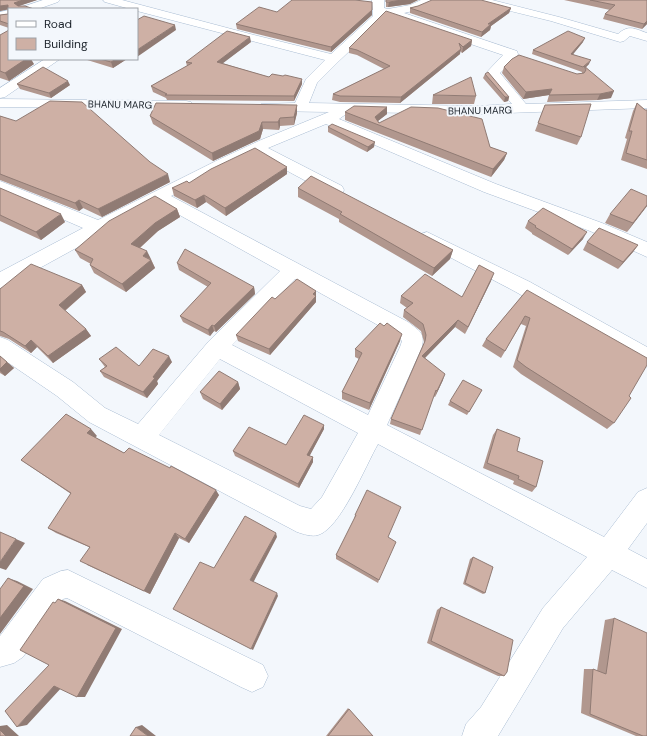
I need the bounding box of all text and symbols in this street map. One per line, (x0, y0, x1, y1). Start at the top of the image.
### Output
legend (8, 8, 138, 60)
text: Road (44, 16, 72, 32)
text: Building (44, 36, 88, 52)
street label: BHANU MARG (88, 97, 152, 112)
street label: BHANU MARG (448, 103, 512, 118)

